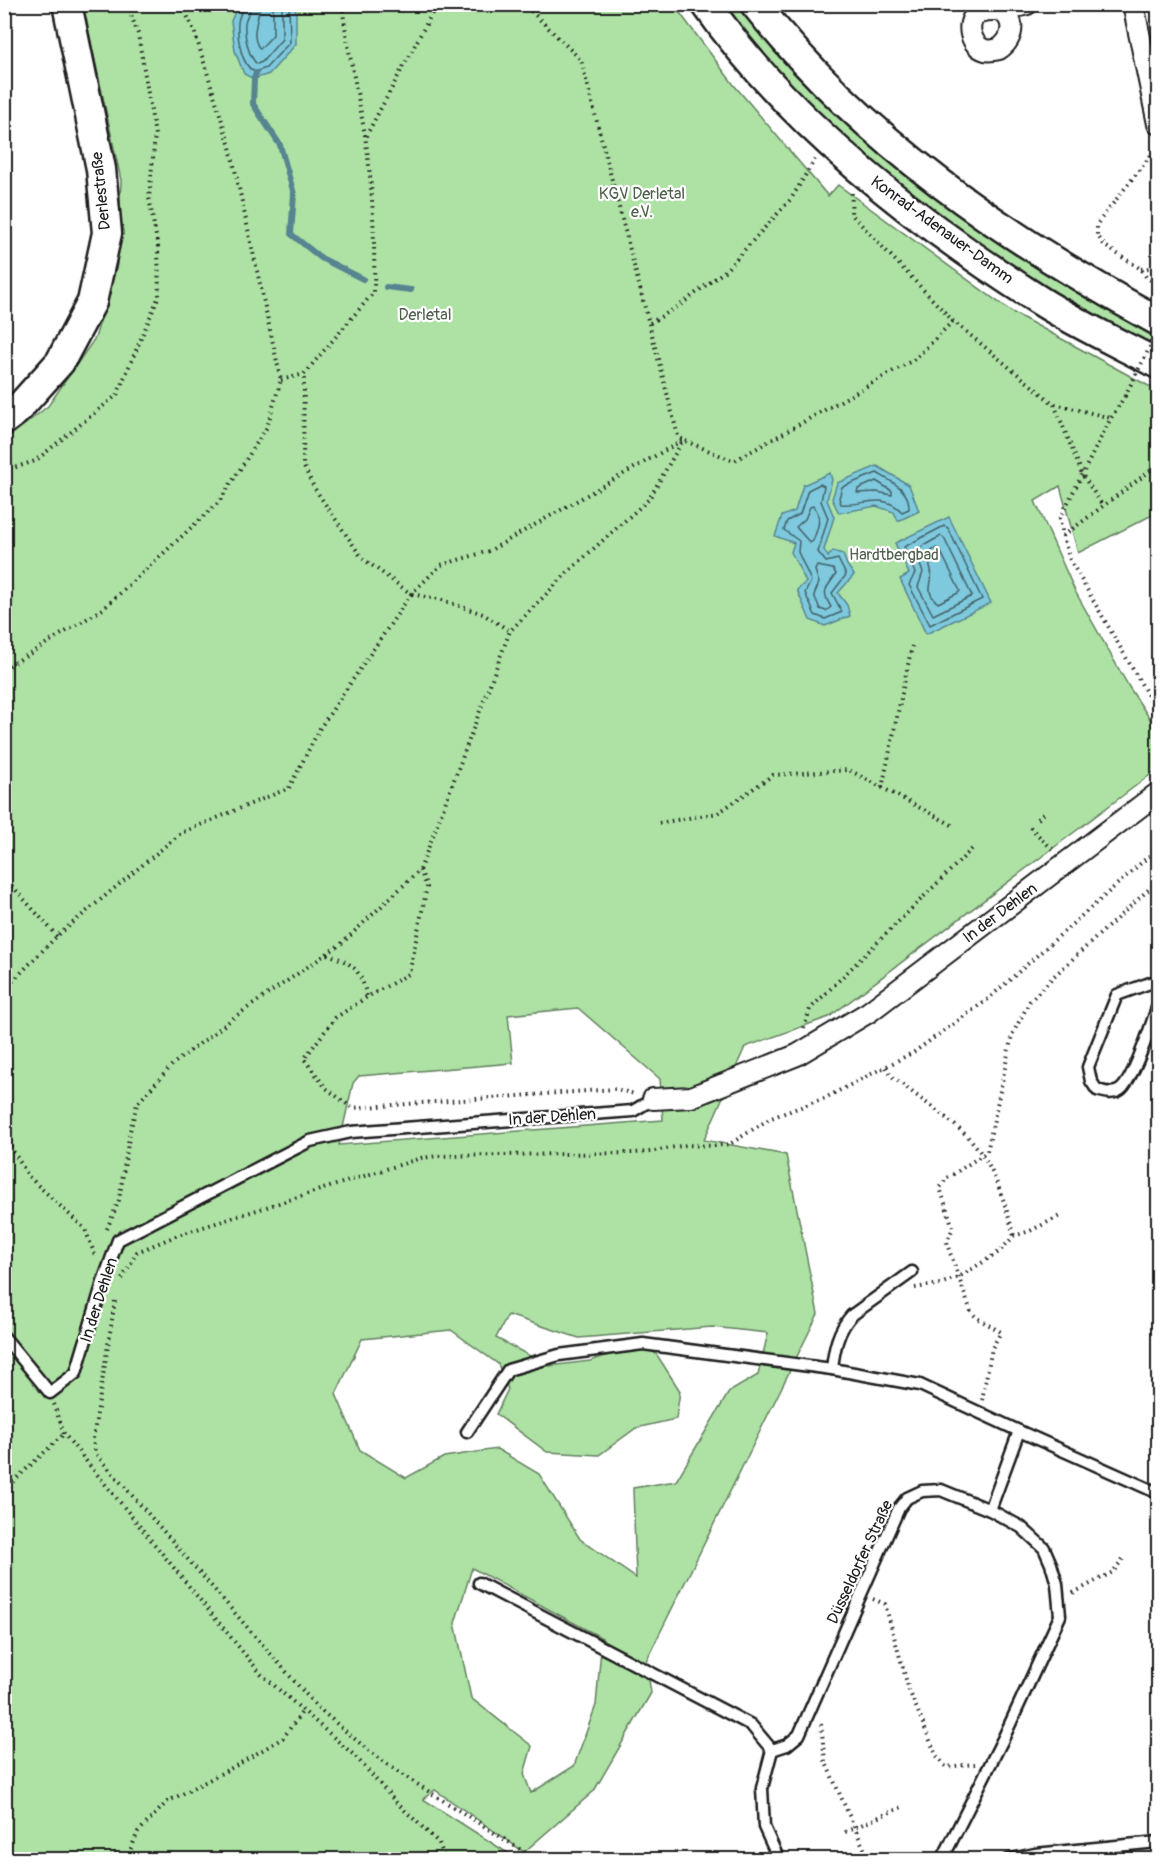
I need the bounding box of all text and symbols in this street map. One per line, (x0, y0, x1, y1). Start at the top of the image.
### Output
street label: Derlestraße (87, 151, 115, 231)
street label: Konrad-Adenauer-Damm (867, 172, 1017, 288)
park label: KGV Derletal e.V. (599, 184, 685, 222)
park label: Derletal (398, 305, 452, 325)
park label: Hardtbergbad (849, 545, 939, 565)
street label: In der Dehlen (959, 879, 1041, 947)
street label: In der Dehlen (507, 1104, 597, 1130)
street label: In der Dehlen (76, 1255, 122, 1345)
street label: Düsseldorfer Straße (823, 1497, 897, 1627)

